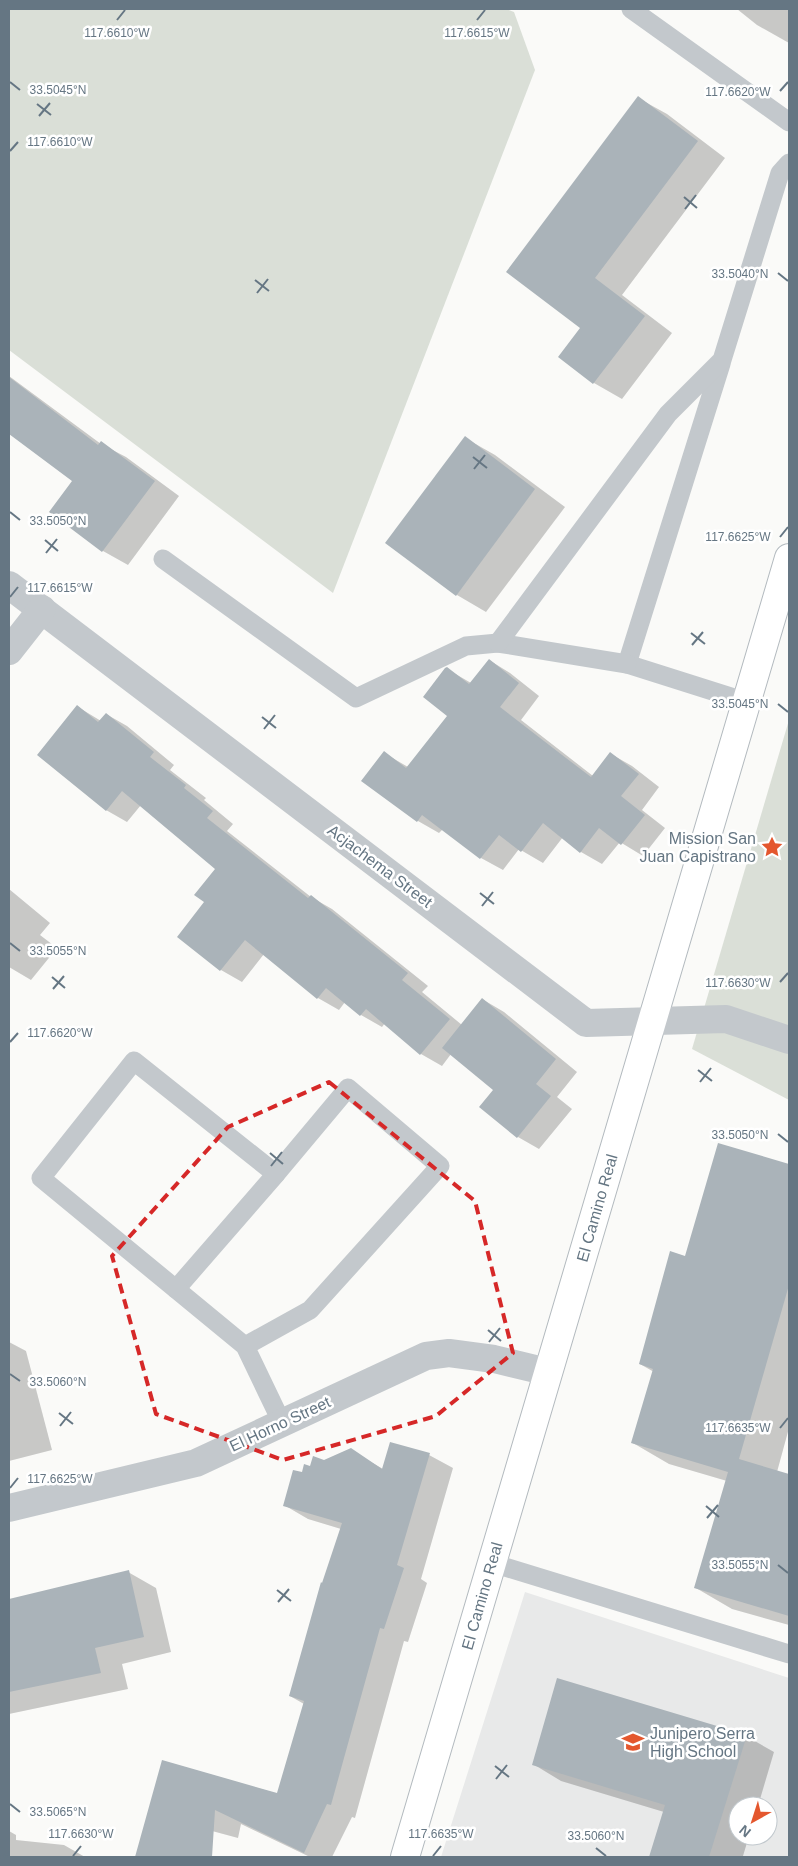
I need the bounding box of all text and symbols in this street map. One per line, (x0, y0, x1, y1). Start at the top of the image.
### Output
text: 117.6610°W (84, 26, 150, 40)
text: 117.6615°W (444, 26, 510, 40)
text: 33.5045°N (30, 83, 86, 97)
text: 117.6620°W (705, 85, 771, 99)
text: 117.6610°W (27, 135, 93, 149)
text: 33.5040°N (712, 267, 768, 281)
text: 33.5050°N (30, 514, 86, 528)
text: 117.6625°W (705, 530, 771, 544)
text: 117.6615°W (27, 581, 93, 595)
text: 33.5045°N (712, 697, 768, 711)
street label: Acjachema Street (324, 821, 436, 911)
place label: Mission San Juan Capistrano (639, 830, 756, 865)
place icon: Mission San Juan Capistrano (759, 834, 785, 860)
text: 33.5055°N (30, 944, 86, 958)
text: 117.6630°W (705, 976, 771, 990)
text: 117.6620°W (27, 1026, 93, 1040)
text: 33.5050°N (712, 1128, 768, 1142)
street label: El Camino Real (574, 1152, 620, 1264)
text: 33.5060°N (30, 1375, 86, 1389)
street label: El Horno Street (227, 1393, 334, 1455)
text: 117.6635°W (705, 1421, 771, 1435)
text: 117.6625°W (27, 1472, 93, 1486)
street label: El Camino Real (459, 1540, 505, 1652)
text: 33.5055°N (712, 1558, 768, 1572)
place label: Junipero Serra High School (650, 1725, 755, 1760)
school or university icon: Junipero Serra High School (620, 1729, 646, 1755)
north arrow (728, 1796, 778, 1846)
text: 33.5065°N (30, 1805, 86, 1819)
text: N (736, 1822, 754, 1841)
text: 117.6630°W (48, 1827, 114, 1841)
text: 117.6635°W (408, 1827, 474, 1841)
text: 33.5060°N (568, 1829, 624, 1843)

